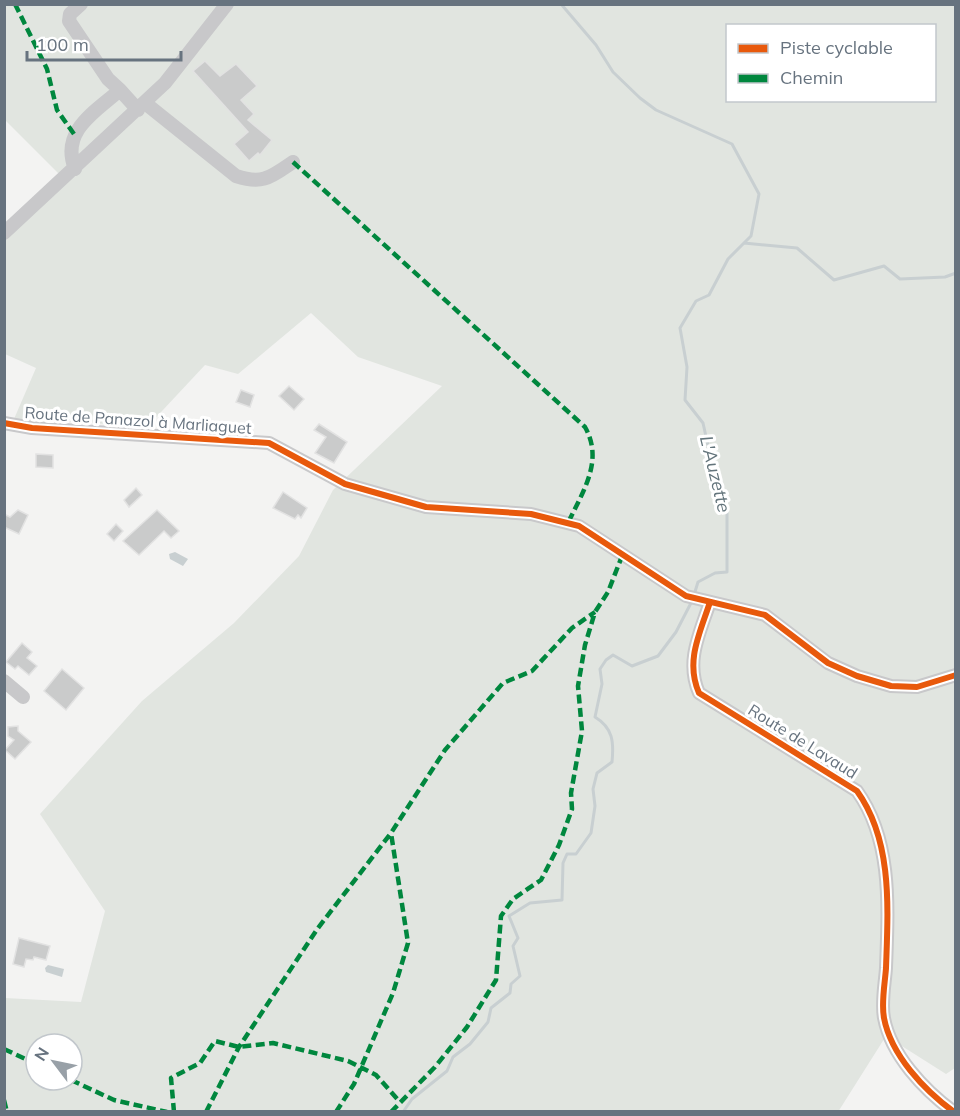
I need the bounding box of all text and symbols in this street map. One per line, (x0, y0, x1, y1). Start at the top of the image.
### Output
scale bar (27, 24, 182, 62)
legend (726, 24, 936, 102)
text: 100 m (36, 33, 89, 56)
text: Piste cyclable (780, 36, 893, 59)
text: Chemin (780, 66, 843, 89)
street label: Route de Panazol à Marliaguet (24, 402, 252, 438)
water label: L'Auzette (695, 433, 736, 515)
street label: Route de Lavaud (745, 699, 861, 783)
north arrow (24, 1032, 84, 1092)
text: N (30, 1044, 53, 1064)

